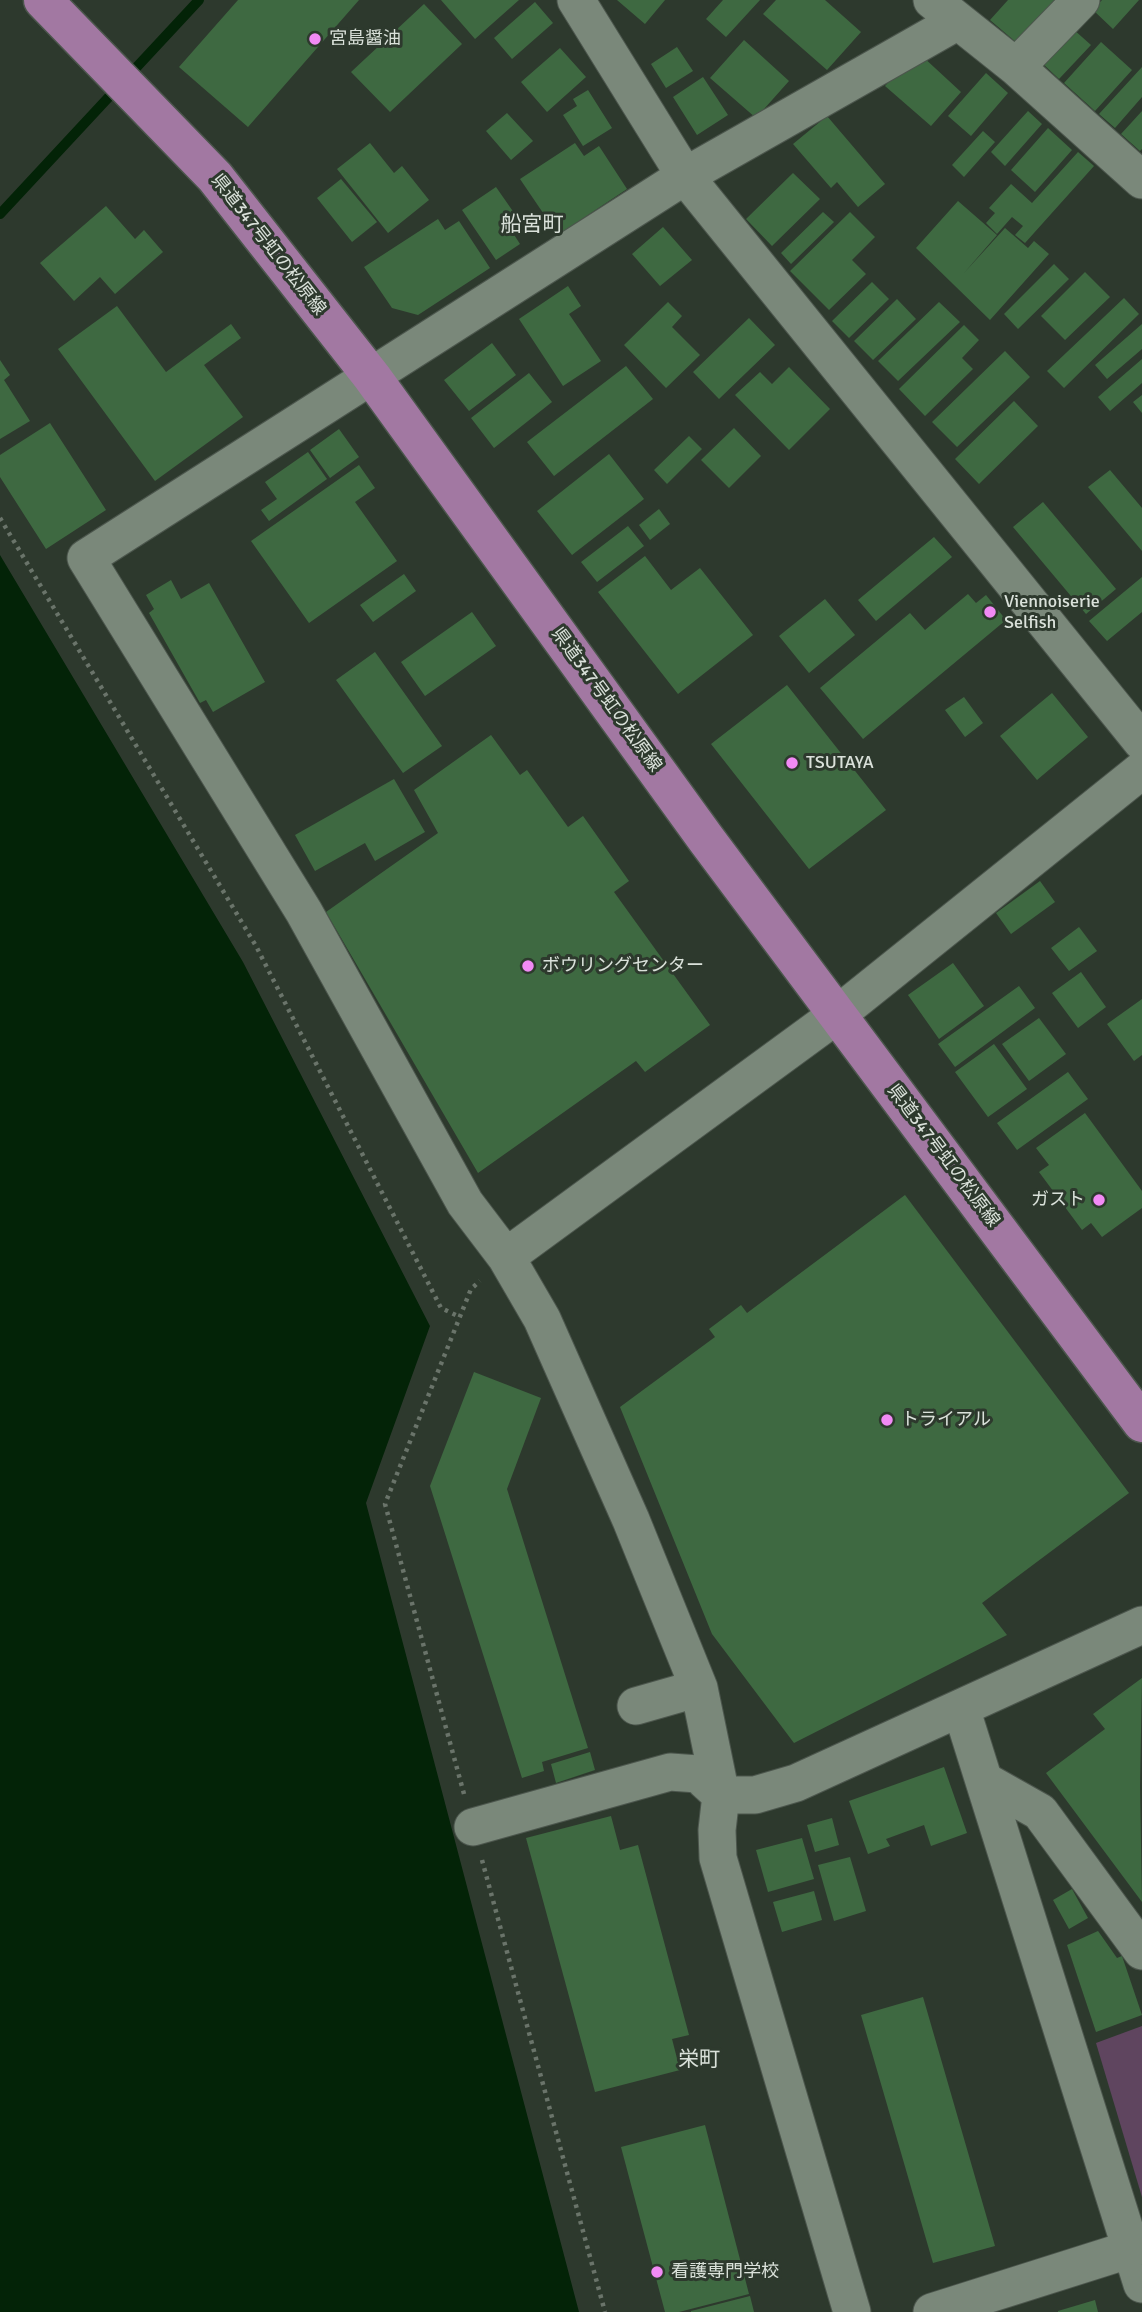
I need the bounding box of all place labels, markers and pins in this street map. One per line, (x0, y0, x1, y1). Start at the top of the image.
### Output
place label: 宮島醤油 (329, 28, 401, 50)
marker: 宮島醤油 (307, 31, 323, 47)
place label: Viennoiserie Selfish (1004, 591, 1100, 634)
marker: Viennoiserie Selfish (982, 604, 998, 620)
place label: TSUTAYA (806, 752, 874, 774)
marker: TSUTAYA (784, 755, 800, 771)
place label: ボウリングセンター (542, 955, 704, 977)
marker: ボウリングセンター (520, 958, 536, 974)
place label: ガスト (1031, 1189, 1085, 1211)
marker: ガスト (1091, 1192, 1107, 1208)
place label: トライアル (901, 1409, 991, 1431)
marker: トライアル (879, 1412, 895, 1428)
place label: 看護専門学校 (671, 2261, 779, 2283)
marker: 看護専門学校 (649, 2264, 665, 2280)

